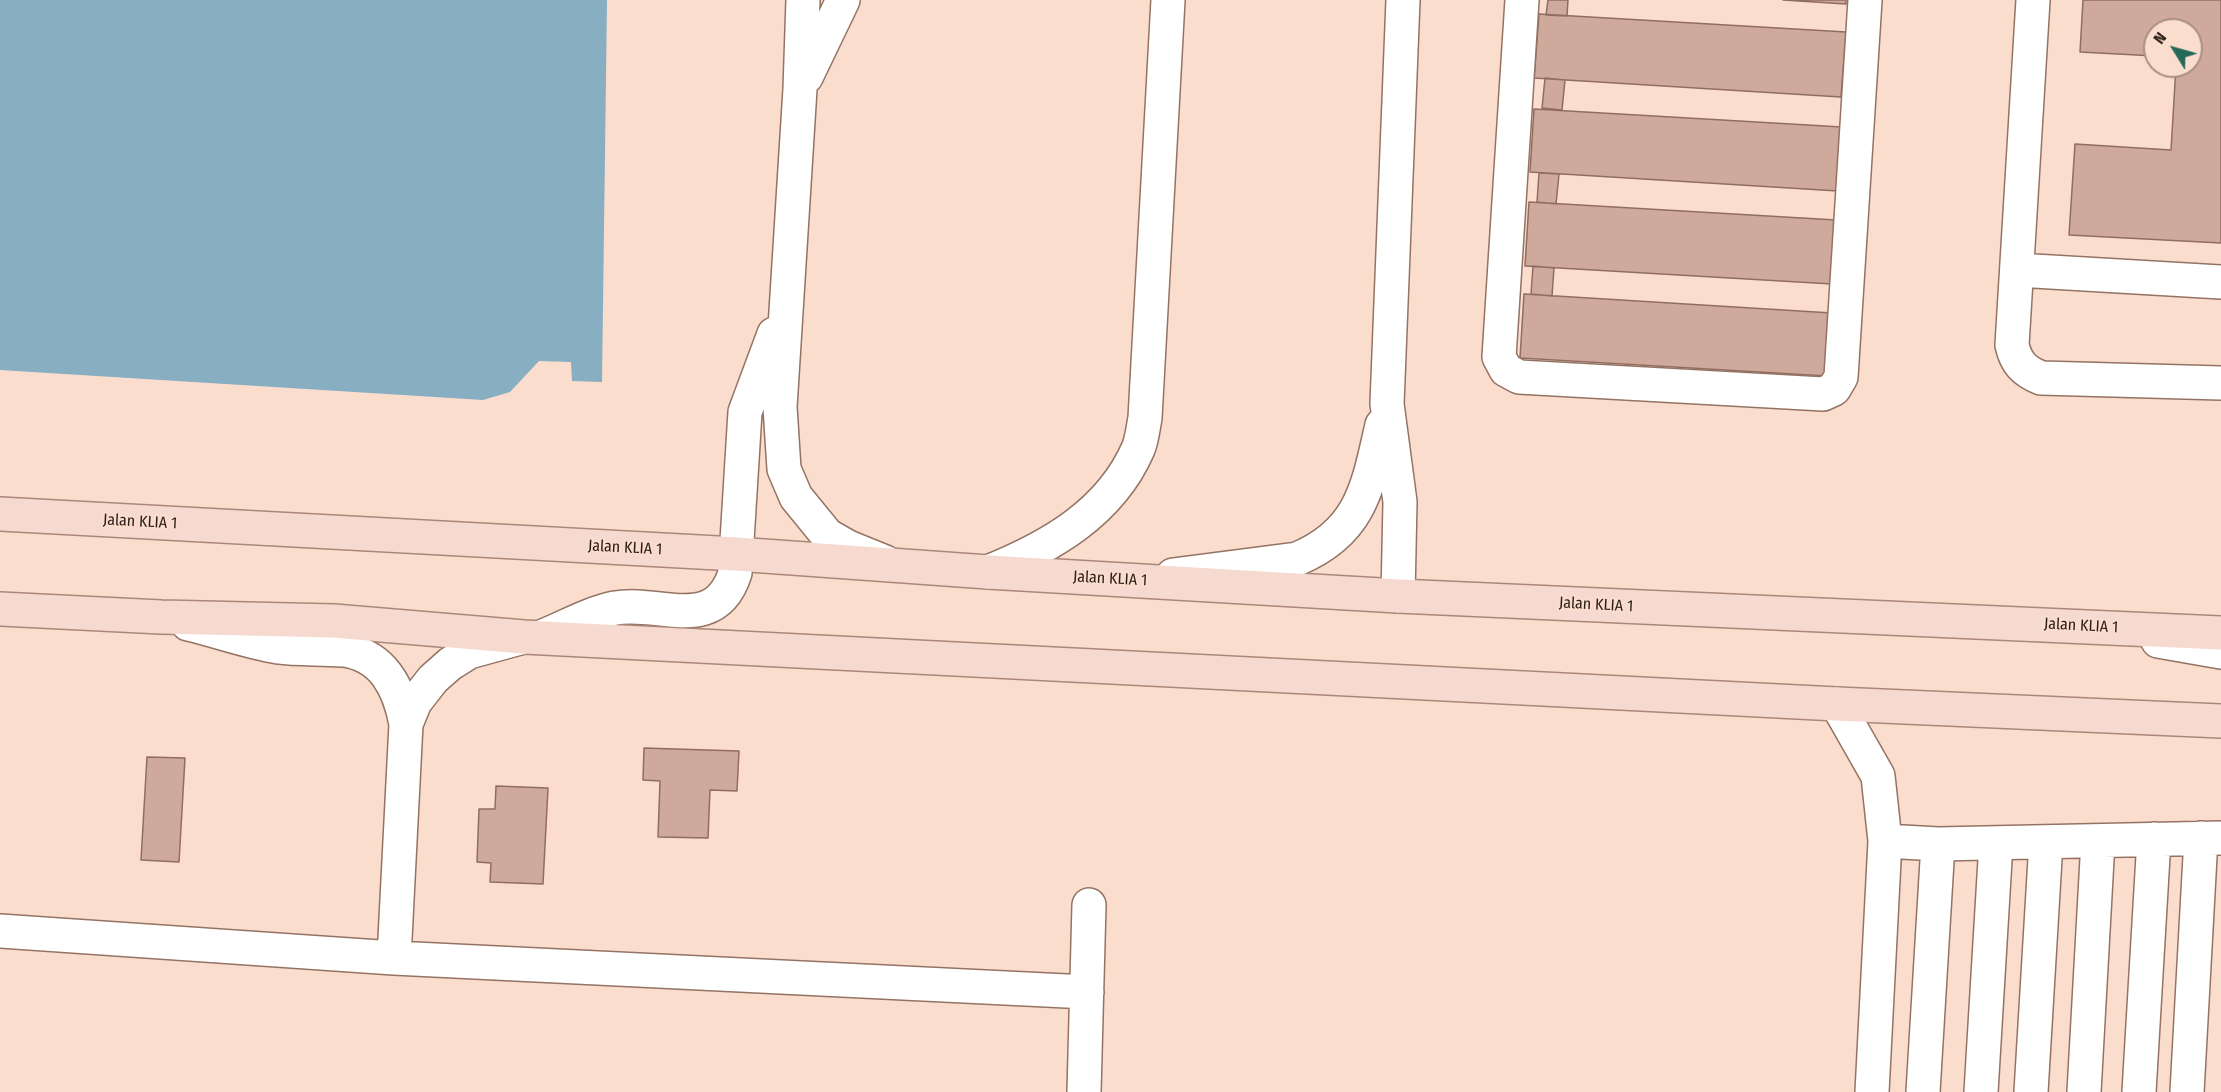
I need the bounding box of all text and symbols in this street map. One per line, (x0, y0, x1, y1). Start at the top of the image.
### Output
north arrow (2143, 18, 2203, 78)
text: N (2149, 29, 2170, 48)
street label: Jalan KLIA 1 (102, 510, 178, 534)
street label: Jalan KLIA 1 (587, 536, 663, 560)
street label: Jalan KLIA 1 (1072, 567, 1148, 591)
street label: Jalan KLIA 1 (1558, 593, 1634, 617)
street label: Jalan KLIA 1 (2043, 614, 2119, 638)

